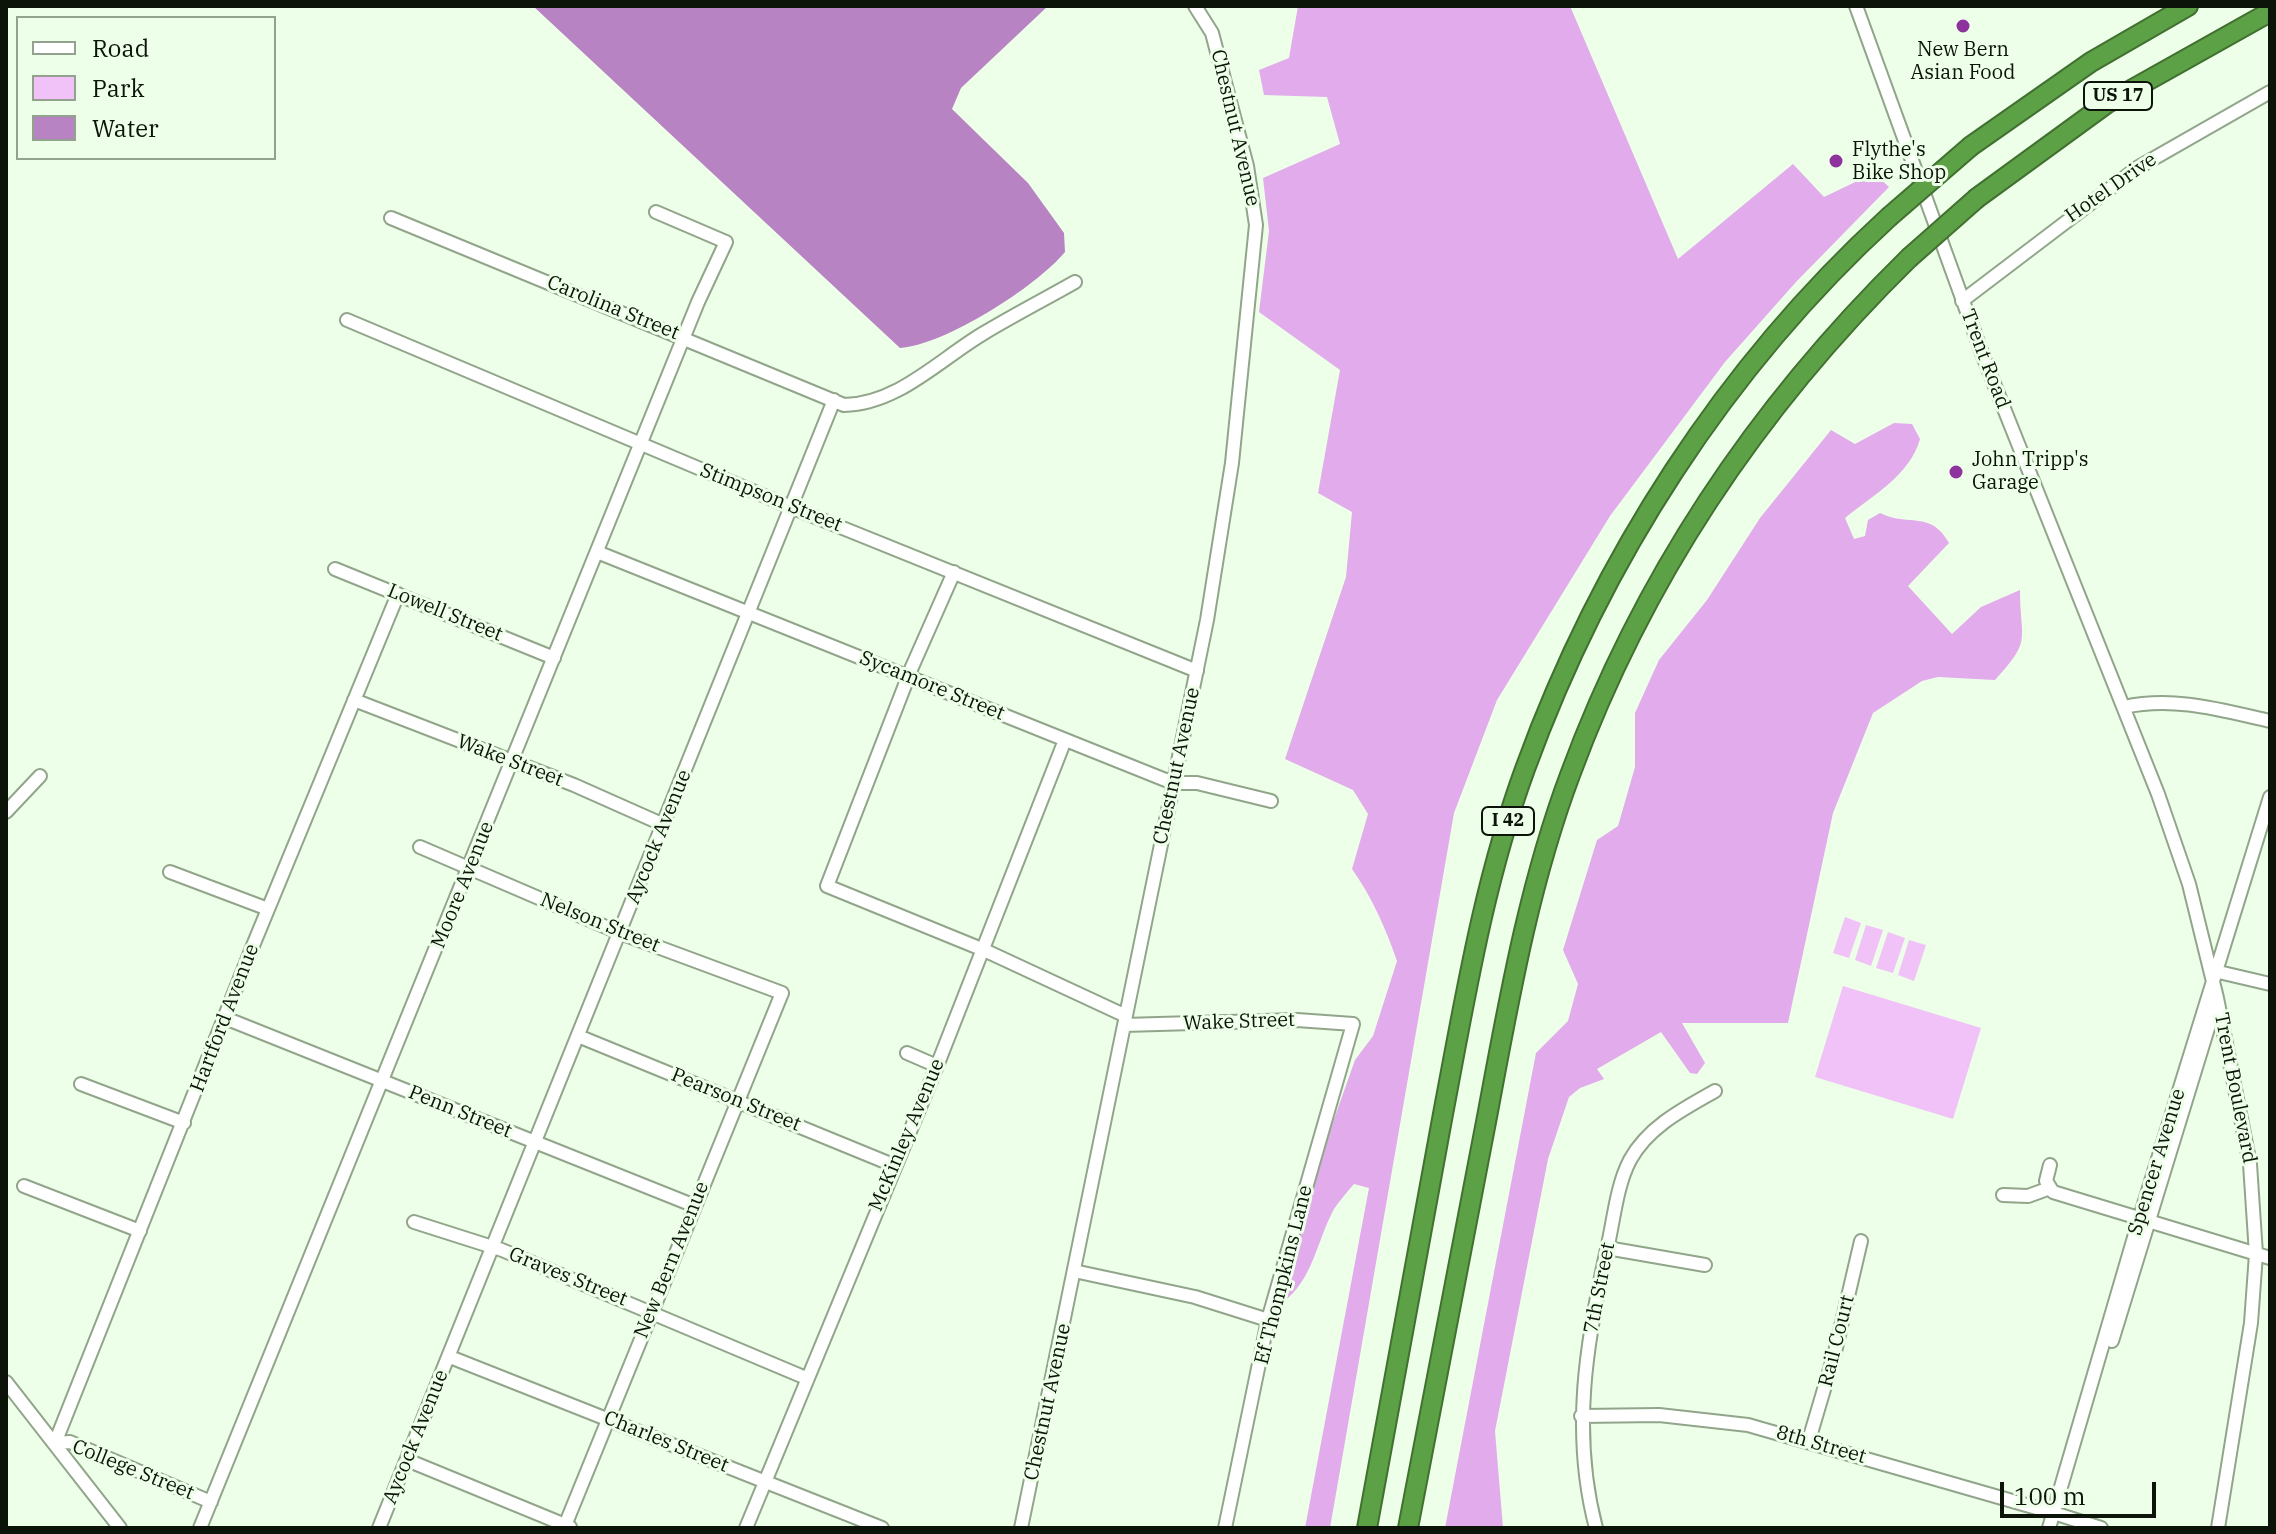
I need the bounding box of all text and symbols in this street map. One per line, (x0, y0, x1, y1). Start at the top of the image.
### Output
legend (16, 16, 276, 160)
marker: New Bern Asian Food (1954, 17, 1972, 35)
text: Road (92, 32, 149, 64)
place label: New Bern Asian Food (1911, 38, 2015, 85)
street label: Chestnut Avenue (1205, 47, 1265, 209)
text: Park (92, 72, 144, 104)
road number: US 17 (2084, 82, 2152, 110)
text: Water (92, 112, 159, 144)
place label: Flythe's Bike Shop (1852, 138, 1946, 185)
street label: Hotel Drive (2061, 148, 2161, 228)
marker: Flythe's Bike Shop (1827, 152, 1845, 170)
street label: Carolina Street (543, 271, 683, 345)
street label: Trent Road (1955, 306, 2015, 412)
place label: John Tripp's Garage (1972, 448, 2089, 495)
street label: Stimpson Street (696, 459, 846, 537)
marker: John Tripp's Garage (1947, 463, 1965, 481)
street label: Lowell Street (384, 579, 506, 647)
street label: Sycamore Street (856, 646, 1008, 726)
street label: Chestnut Avenue (1149, 685, 1205, 847)
street label: Wake Street (453, 730, 567, 792)
street label: Aycock Avenue (621, 766, 697, 908)
road number: I 42 (1482, 807, 1534, 835)
street label: Moore Avenue (427, 818, 499, 952)
street label: Nelson Street (537, 888, 663, 958)
street label: Hartford Avenue (186, 941, 264, 1095)
street label: Wake Street (1183, 1008, 1295, 1036)
street label: Trent Boulevard (2209, 1011, 2261, 1165)
street label: McKinley Avenue (864, 1055, 950, 1215)
street label: Pearson Street (668, 1063, 804, 1137)
street label: Penn Street (405, 1080, 515, 1144)
street label: Spencer Avenue (2123, 1086, 2191, 1238)
street label: New Bern Avenue (630, 1178, 714, 1342)
street label: Ef Thompkins Lane (1250, 1183, 1318, 1367)
street label: 7th Street (1579, 1240, 1621, 1336)
street label: Graves Street (505, 1242, 631, 1312)
street label: Rail Court (1814, 1293, 1860, 1389)
street label: Chestnut Avenue (1020, 1321, 1076, 1483)
street label: Aycock Avenue (378, 1366, 454, 1508)
street label: Charles Street (600, 1406, 732, 1478)
street label: 8th Street (1773, 1421, 1869, 1469)
street label: College Street (69, 1435, 197, 1505)
scale bar (2004, 1466, 2160, 1516)
text: 100 m (2014, 1480, 2086, 1512)

